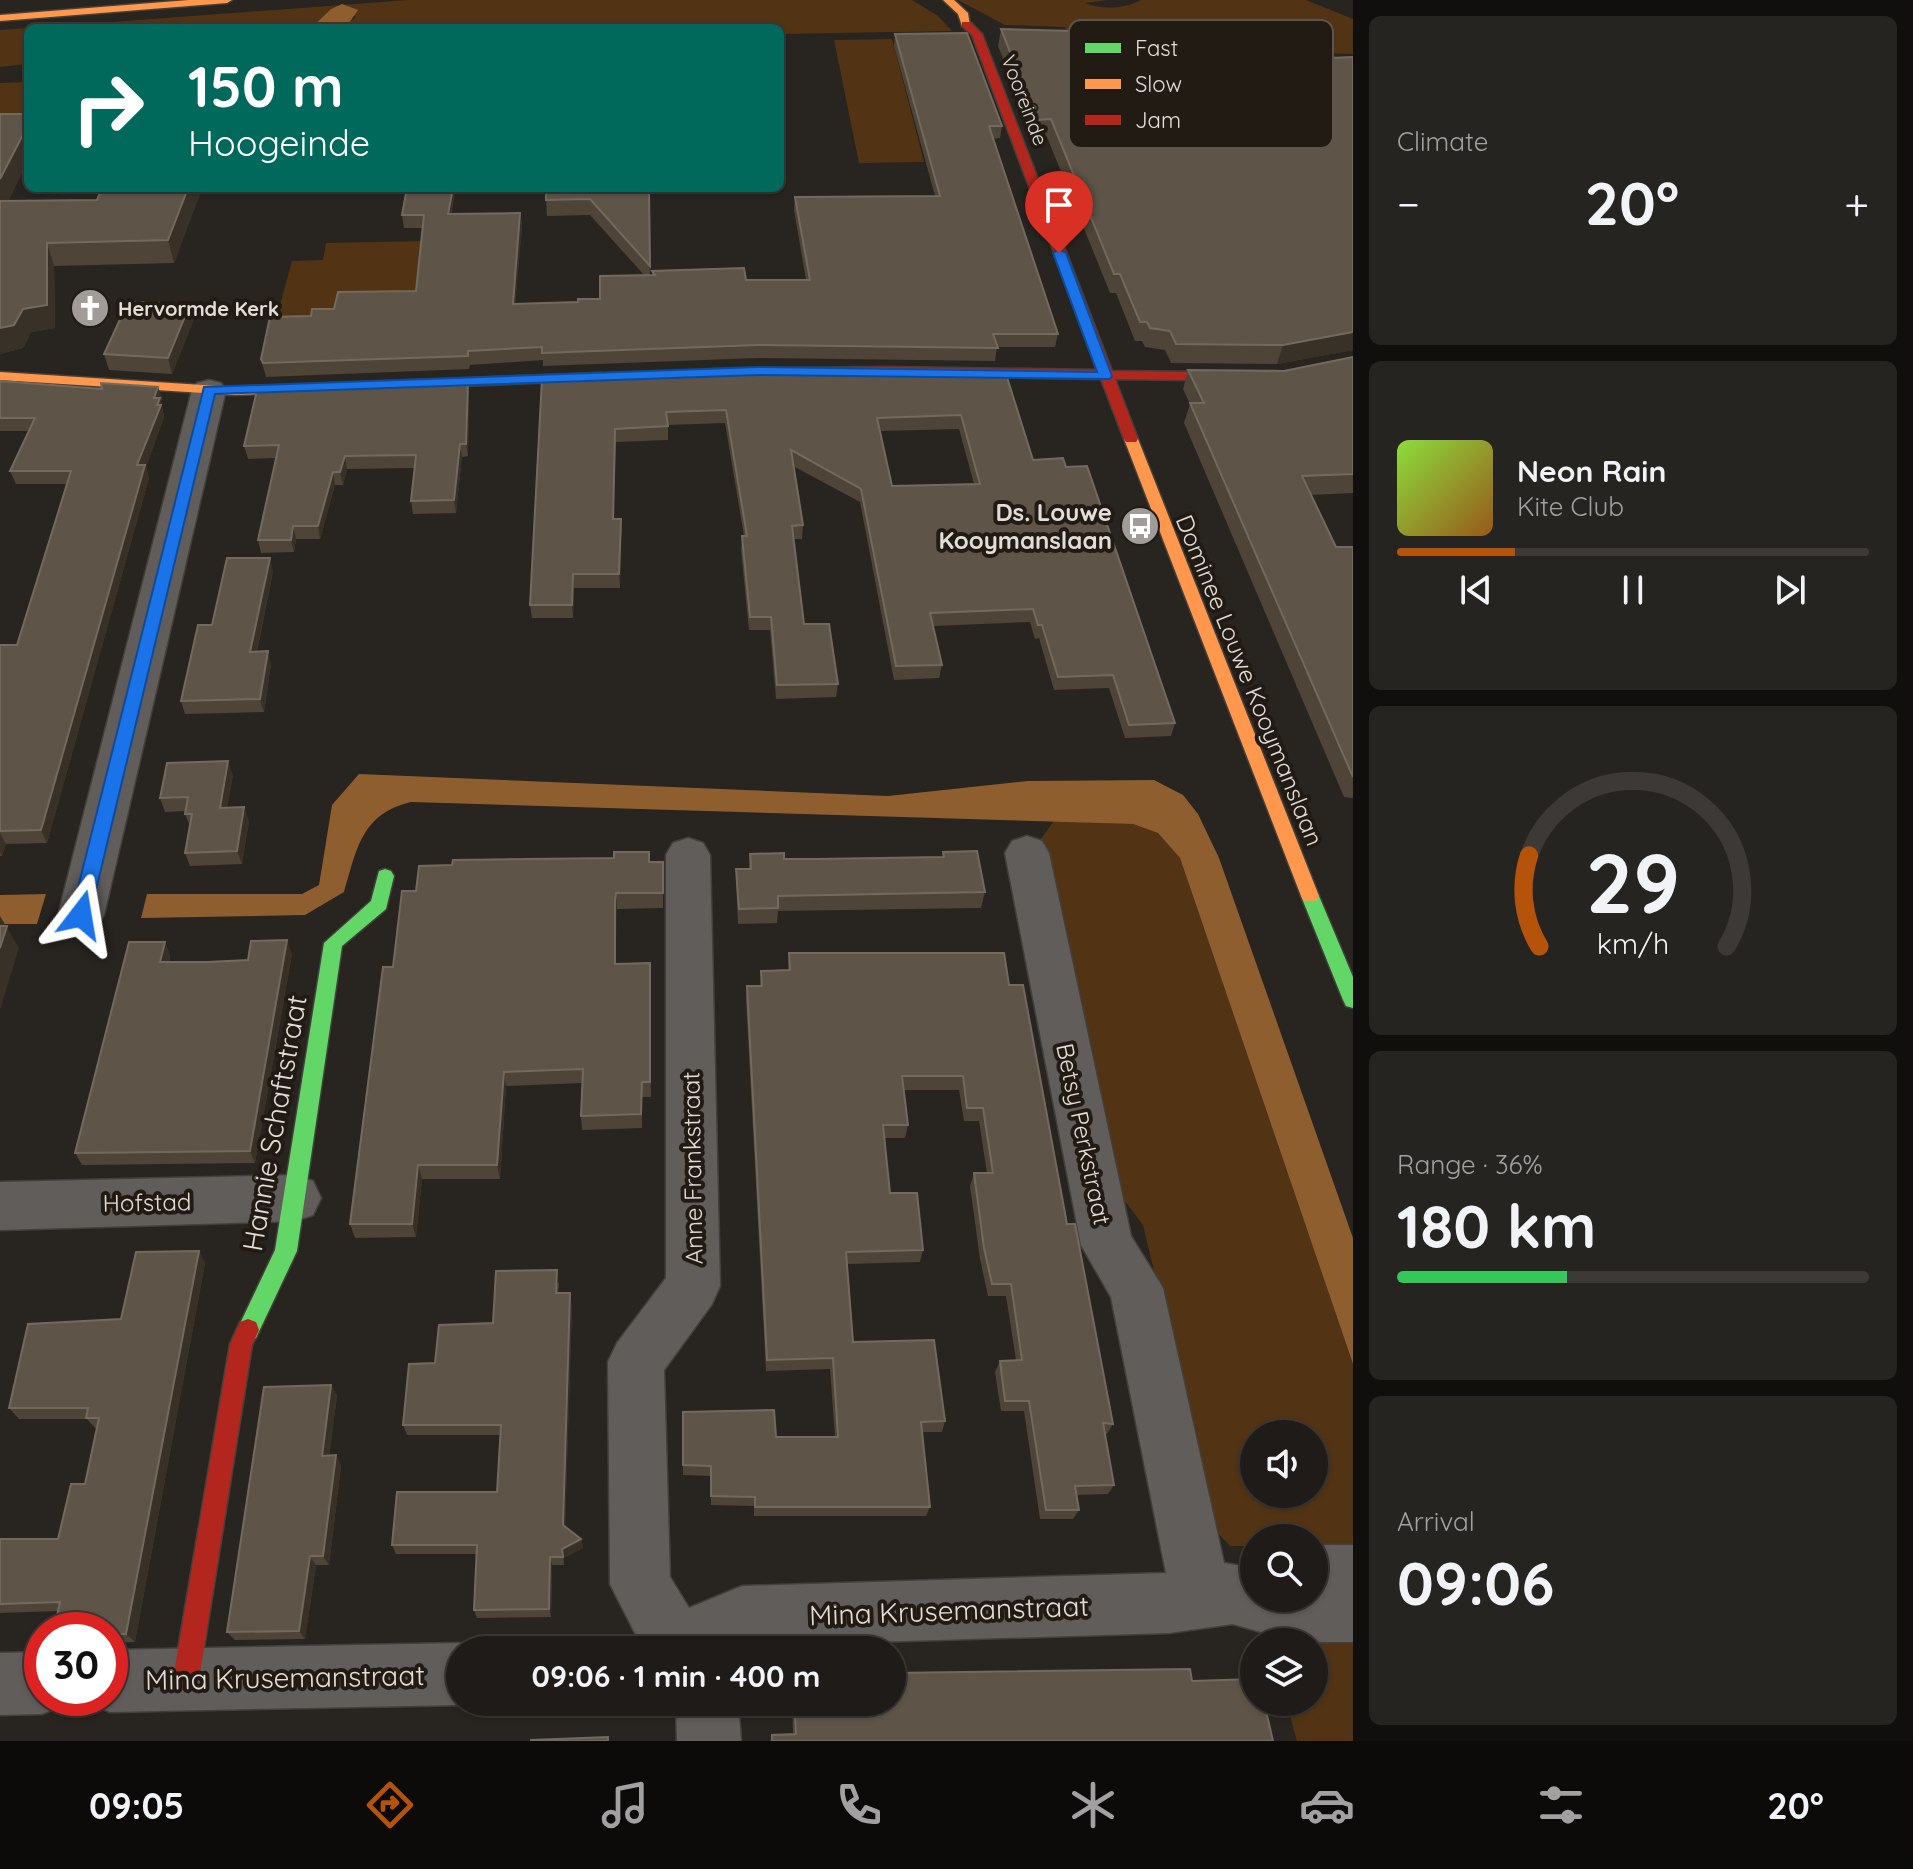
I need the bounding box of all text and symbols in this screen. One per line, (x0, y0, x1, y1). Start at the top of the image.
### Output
legend (1069, 20, 1333, 148)
text: Fast (1135, 34, 1178, 62)
text: 150 m (188, 51, 344, 121)
street label: Vooreinde (996, 51, 1054, 149)
icon: right (56, 56, 160, 160)
text: Slow (1135, 70, 1182, 98)
text: Jam (1135, 106, 1181, 134)
text: Hoogeinde (188, 120, 370, 165)
text: Climate (1397, 125, 1488, 158)
text: 20° (1585, 165, 1679, 240)
pin (1025, 171, 1093, 253)
text: − (1397, 176, 1420, 231)
text: + (1844, 176, 1869, 231)
icon: arrive (1037, 183, 1081, 227)
church icon: Hervormde Kerk (69, 287, 111, 329)
place label: Hervormde Kerk (118, 296, 279, 321)
text: Neon Rain (1517, 452, 1666, 490)
text: Kite Club (1517, 490, 1624, 523)
place label: Ds. Louwe Kooymanslaan (939, 497, 1112, 555)
bus stop icon: Ds. Louwe Kooymanslaan (1119, 505, 1161, 547)
street label: Dominee Louwe Kooymanslaan (1170, 510, 1330, 850)
icon: previous (1454, 568, 1498, 612)
icon: pause (1611, 568, 1655, 612)
icon: next (1768, 568, 1812, 612)
text: 29 (1586, 829, 1680, 933)
position arrow (39, 873, 123, 957)
text: km/h (1597, 925, 1669, 961)
street label: Hannie Schaftstraat (234, 992, 314, 1254)
street label: Betsy Perkstraat (1050, 1041, 1118, 1227)
street label: Anne Frankstraat (675, 1071, 709, 1265)
text: Range · 36% (1397, 1148, 1543, 1181)
street label: Hofstad (102, 1186, 192, 1218)
text: 180 km (1397, 1188, 1596, 1263)
map controls (1240, 1420, 1328, 1716)
button: sound (1240, 1420, 1328, 1508)
text: Arrival (1397, 1505, 1475, 1538)
button: search (1240, 1524, 1328, 1612)
text: 09:06 (1397, 1545, 1554, 1620)
street label: Mina Krusemanstraat (809, 1588, 1089, 1632)
speed limit sign: 30 (24, 1612, 128, 1716)
button: layers (1240, 1628, 1328, 1716)
street label: Mina Krusemanstraat (145, 1657, 425, 1697)
text: 09:06 · 1 min · 400 m (532, 1657, 820, 1695)
icon: directions (362, 1777, 418, 1833)
icon: music (597, 1777, 653, 1833)
icon: phone (831, 1777, 887, 1833)
icon: climate (1065, 1777, 1121, 1833)
icon: car (1299, 1777, 1355, 1833)
icon: filters (1533, 1777, 1589, 1833)
text: 09:05 (89, 1783, 184, 1828)
text: 20° (1767, 1783, 1824, 1828)

